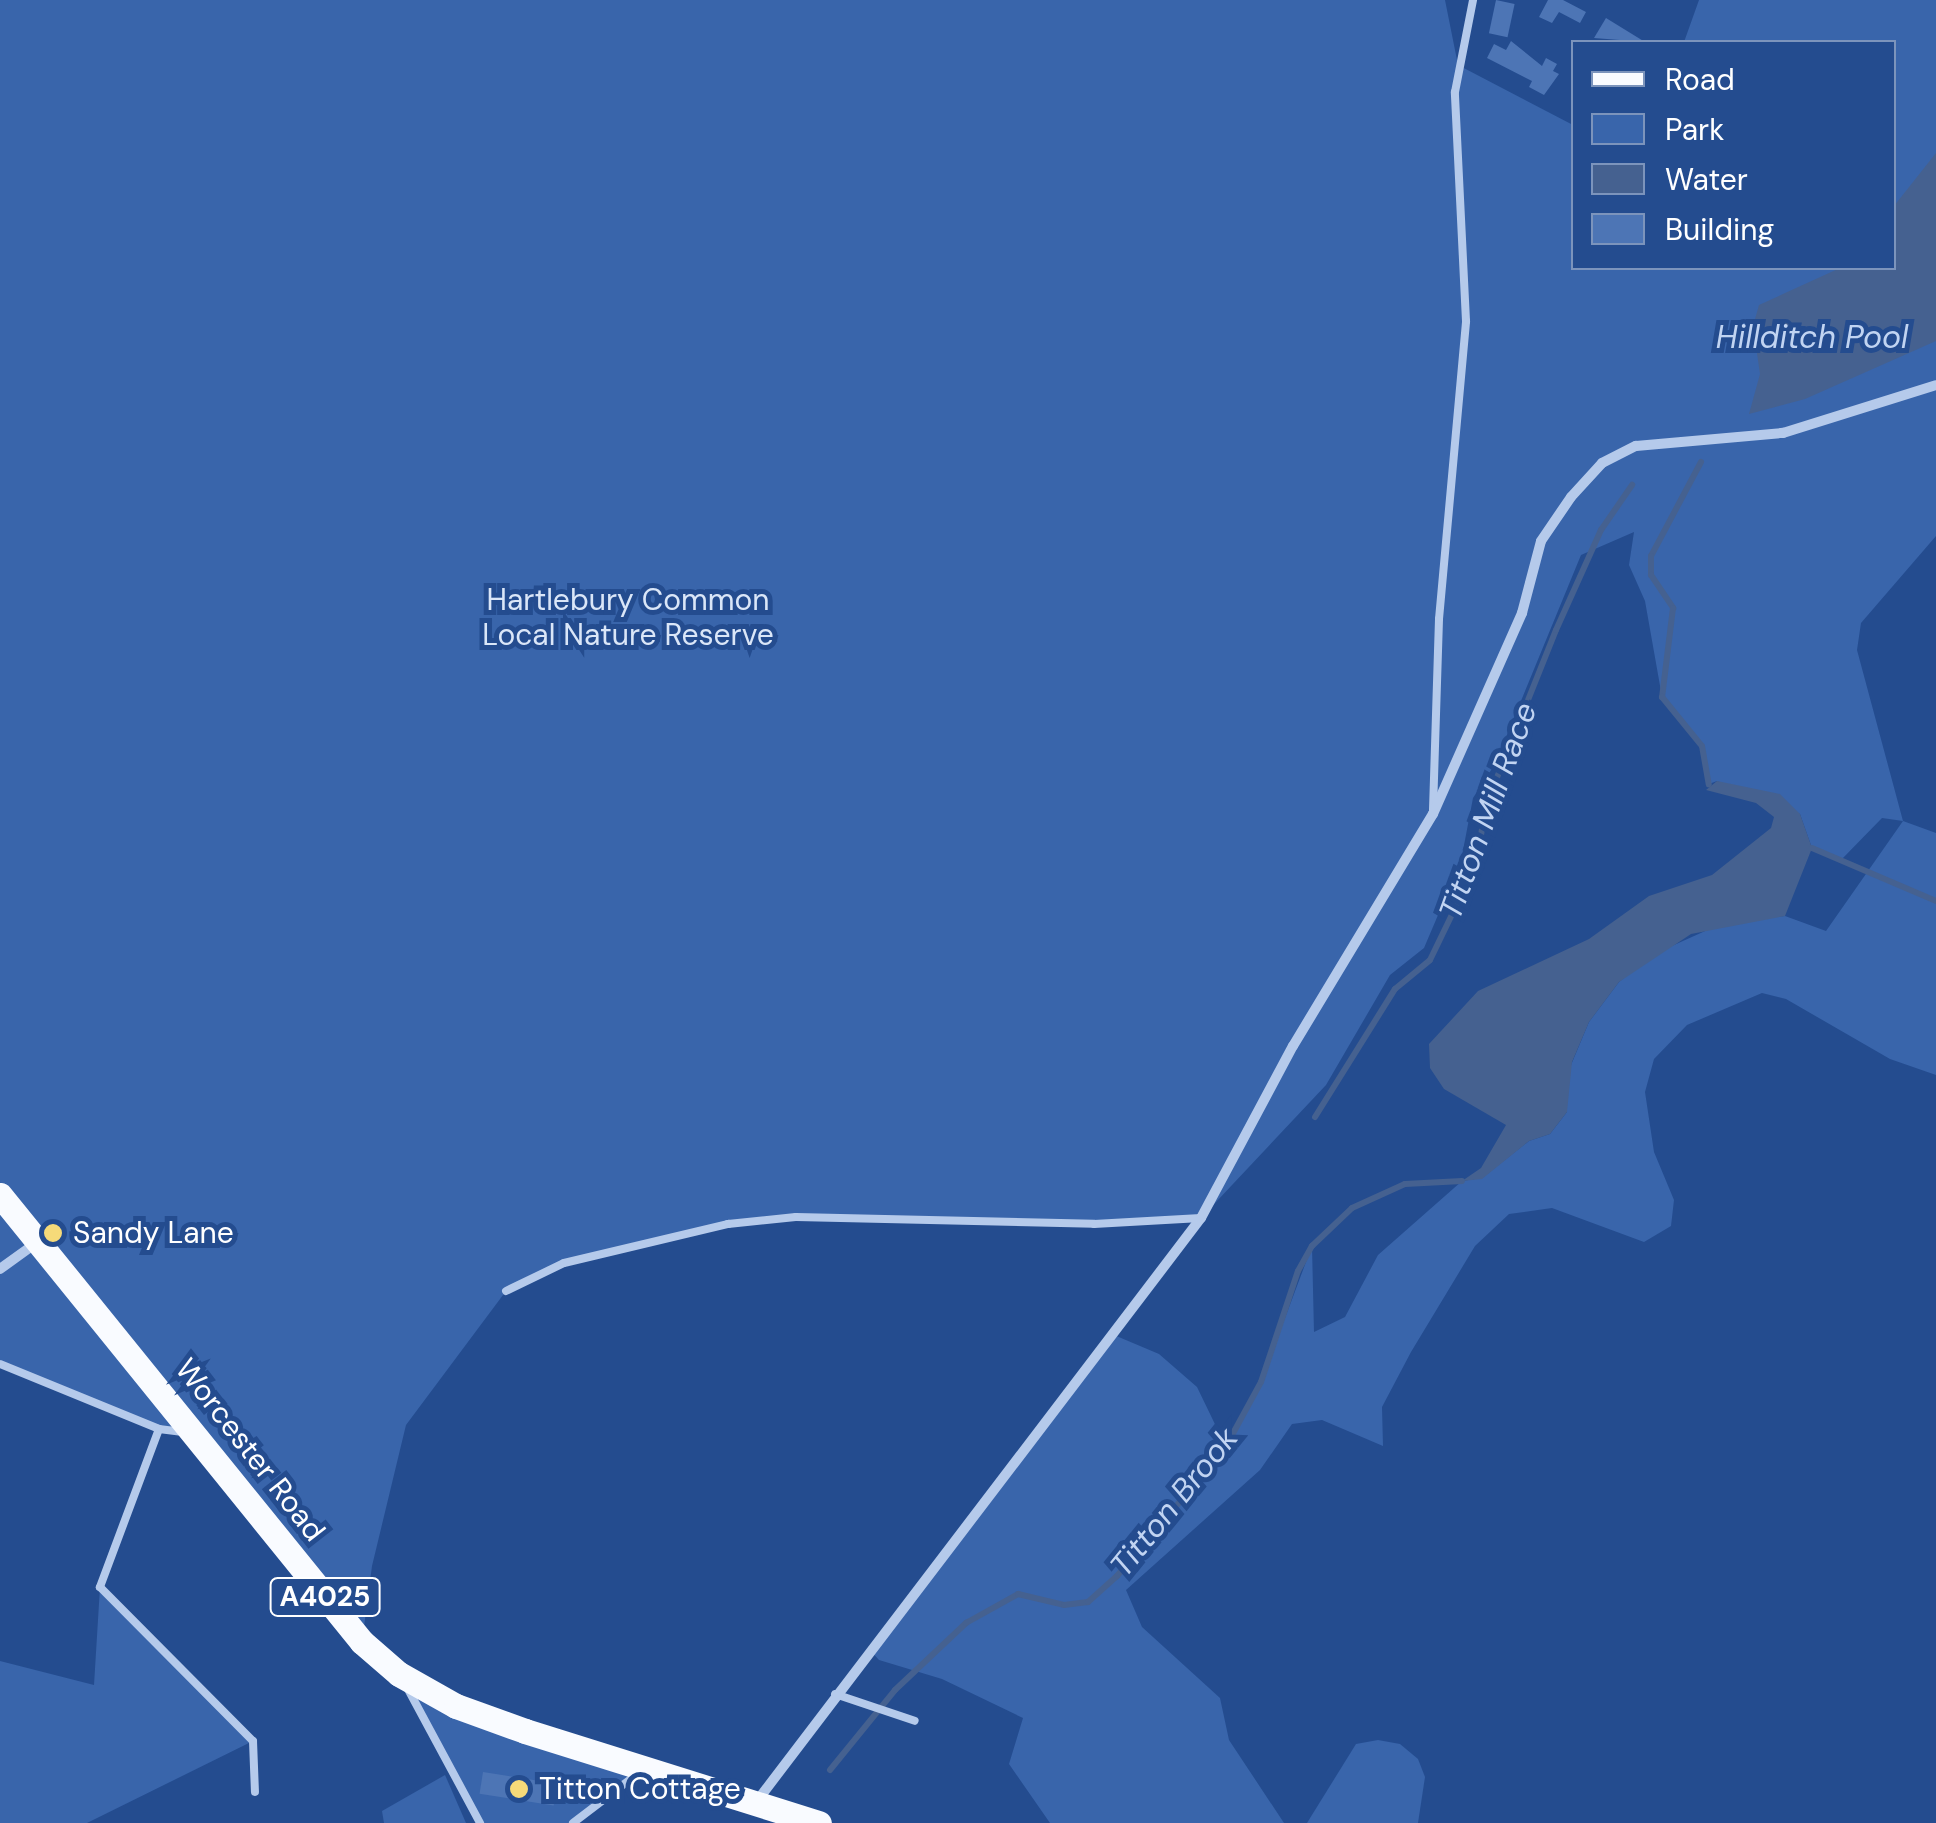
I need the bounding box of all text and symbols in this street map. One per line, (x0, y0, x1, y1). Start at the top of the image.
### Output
legend (1571, 40, 1896, 270)
text: Road (1665, 60, 1735, 99)
text: Park (1665, 110, 1724, 149)
text: Water (1665, 160, 1748, 199)
text: Building (1665, 210, 1774, 249)
water label: Hillditch Pool (1716, 318, 1908, 356)
park label: Hartlebury Common Local Nature Reserve (482, 582, 774, 652)
water label: Titton Mill Race (1431, 698, 1545, 924)
place label: Sandy Lane (73, 1215, 234, 1251)
marker: Sandy Lane (42, 1222, 64, 1244)
street label: Worcester Road (168, 1352, 332, 1548)
water label: Titton Brook (1102, 1420, 1246, 1584)
road number: A4025 (268, 1574, 382, 1620)
place label: Titton Cottage (539, 1771, 741, 1807)
marker: Titton Cottage (508, 1778, 530, 1800)

